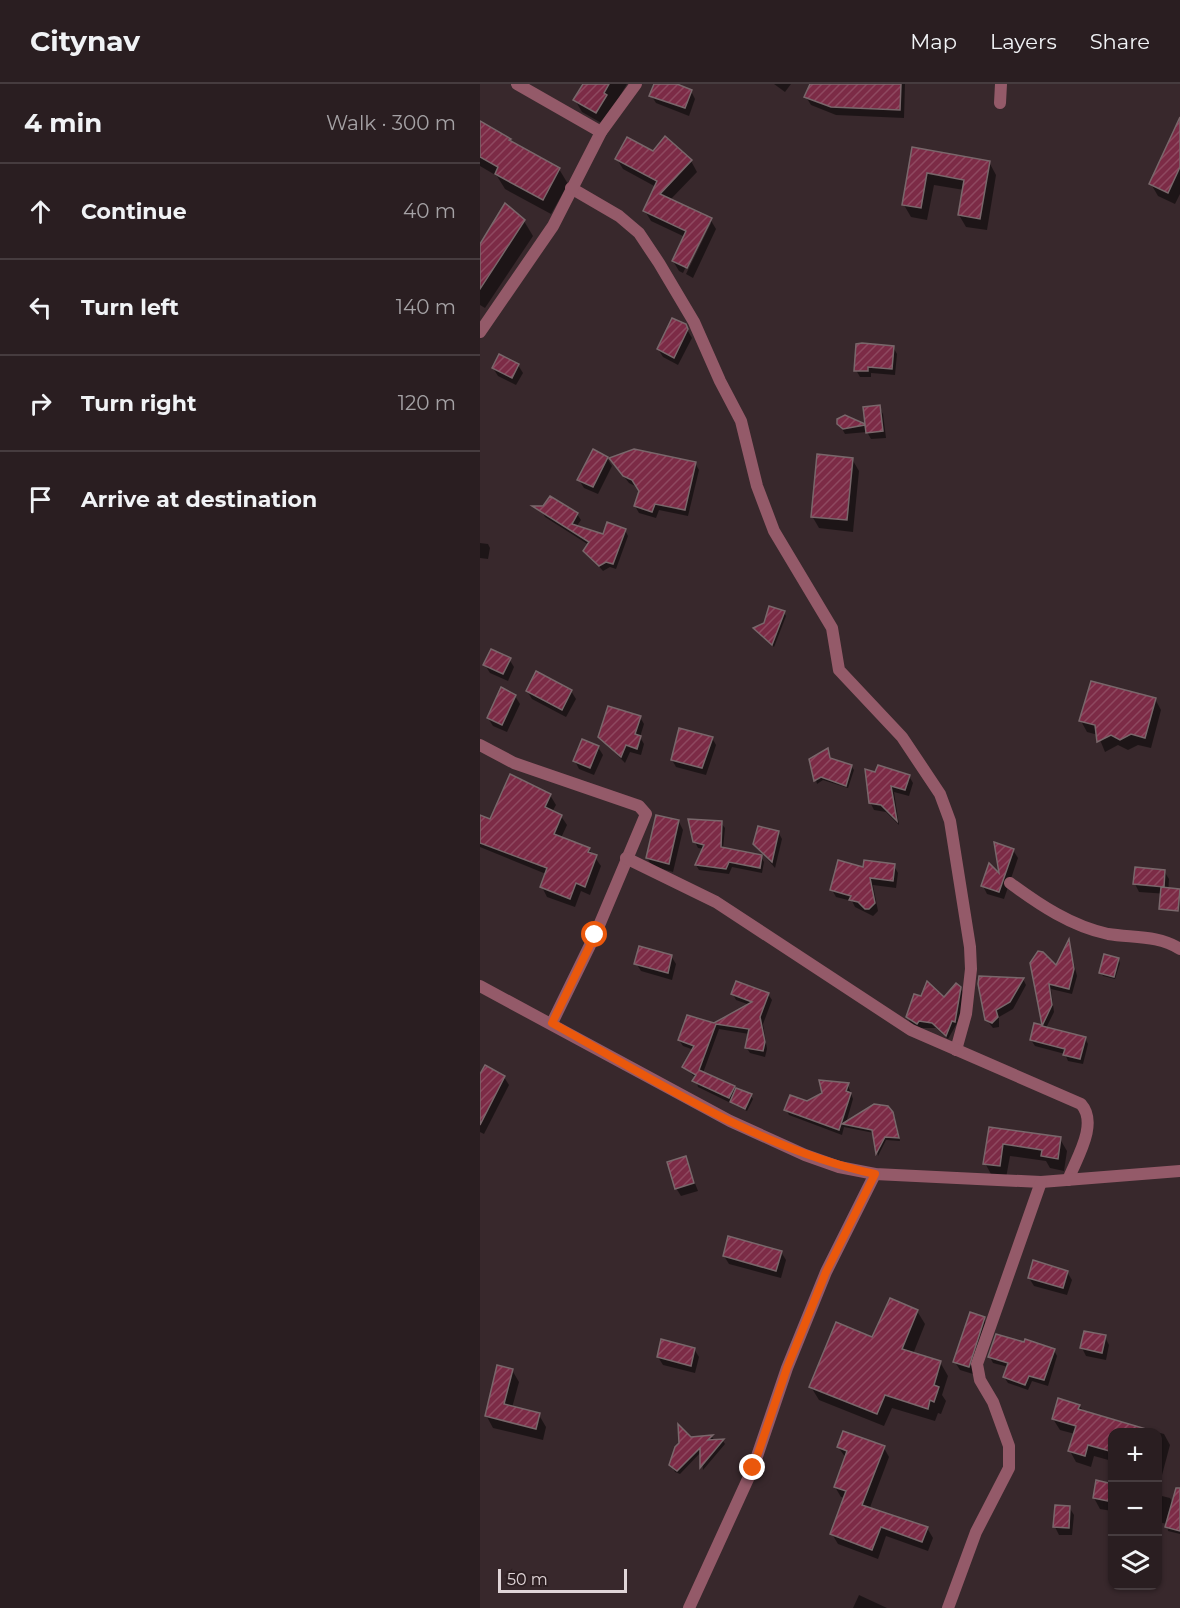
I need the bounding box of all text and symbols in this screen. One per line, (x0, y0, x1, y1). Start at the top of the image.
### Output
text: Citynav (30, 24, 140, 58)
text: Map (910, 29, 957, 54)
text: Layers (990, 29, 1057, 54)
text: Share (1090, 29, 1150, 54)
text: 4 min (24, 107, 102, 139)
text: Walk · 300 m (326, 111, 456, 135)
icon: ahead (24, 195, 57, 228)
text: Continue (81, 198, 187, 225)
text: 40 m (403, 199, 456, 223)
icon: left (24, 291, 57, 324)
text: Turn left (81, 294, 179, 321)
text: 140 m (396, 295, 456, 319)
icon: right (24, 387, 57, 420)
text: Turn right (81, 390, 196, 417)
text: 120 m (398, 391, 456, 415)
icon: arrive (24, 483, 57, 516)
text: Arrive at destination (81, 486, 317, 513)
route start (581, 921, 607, 947)
map controls (1108, 1428, 1162, 1590)
button: + (1108, 1428, 1162, 1482)
route end (739, 1454, 765, 1480)
button: − (1108, 1482, 1162, 1536)
button: layers (1108, 1536, 1162, 1590)
scale bar (498, 1566, 627, 1594)
text: 50 m (507, 1570, 548, 1589)

